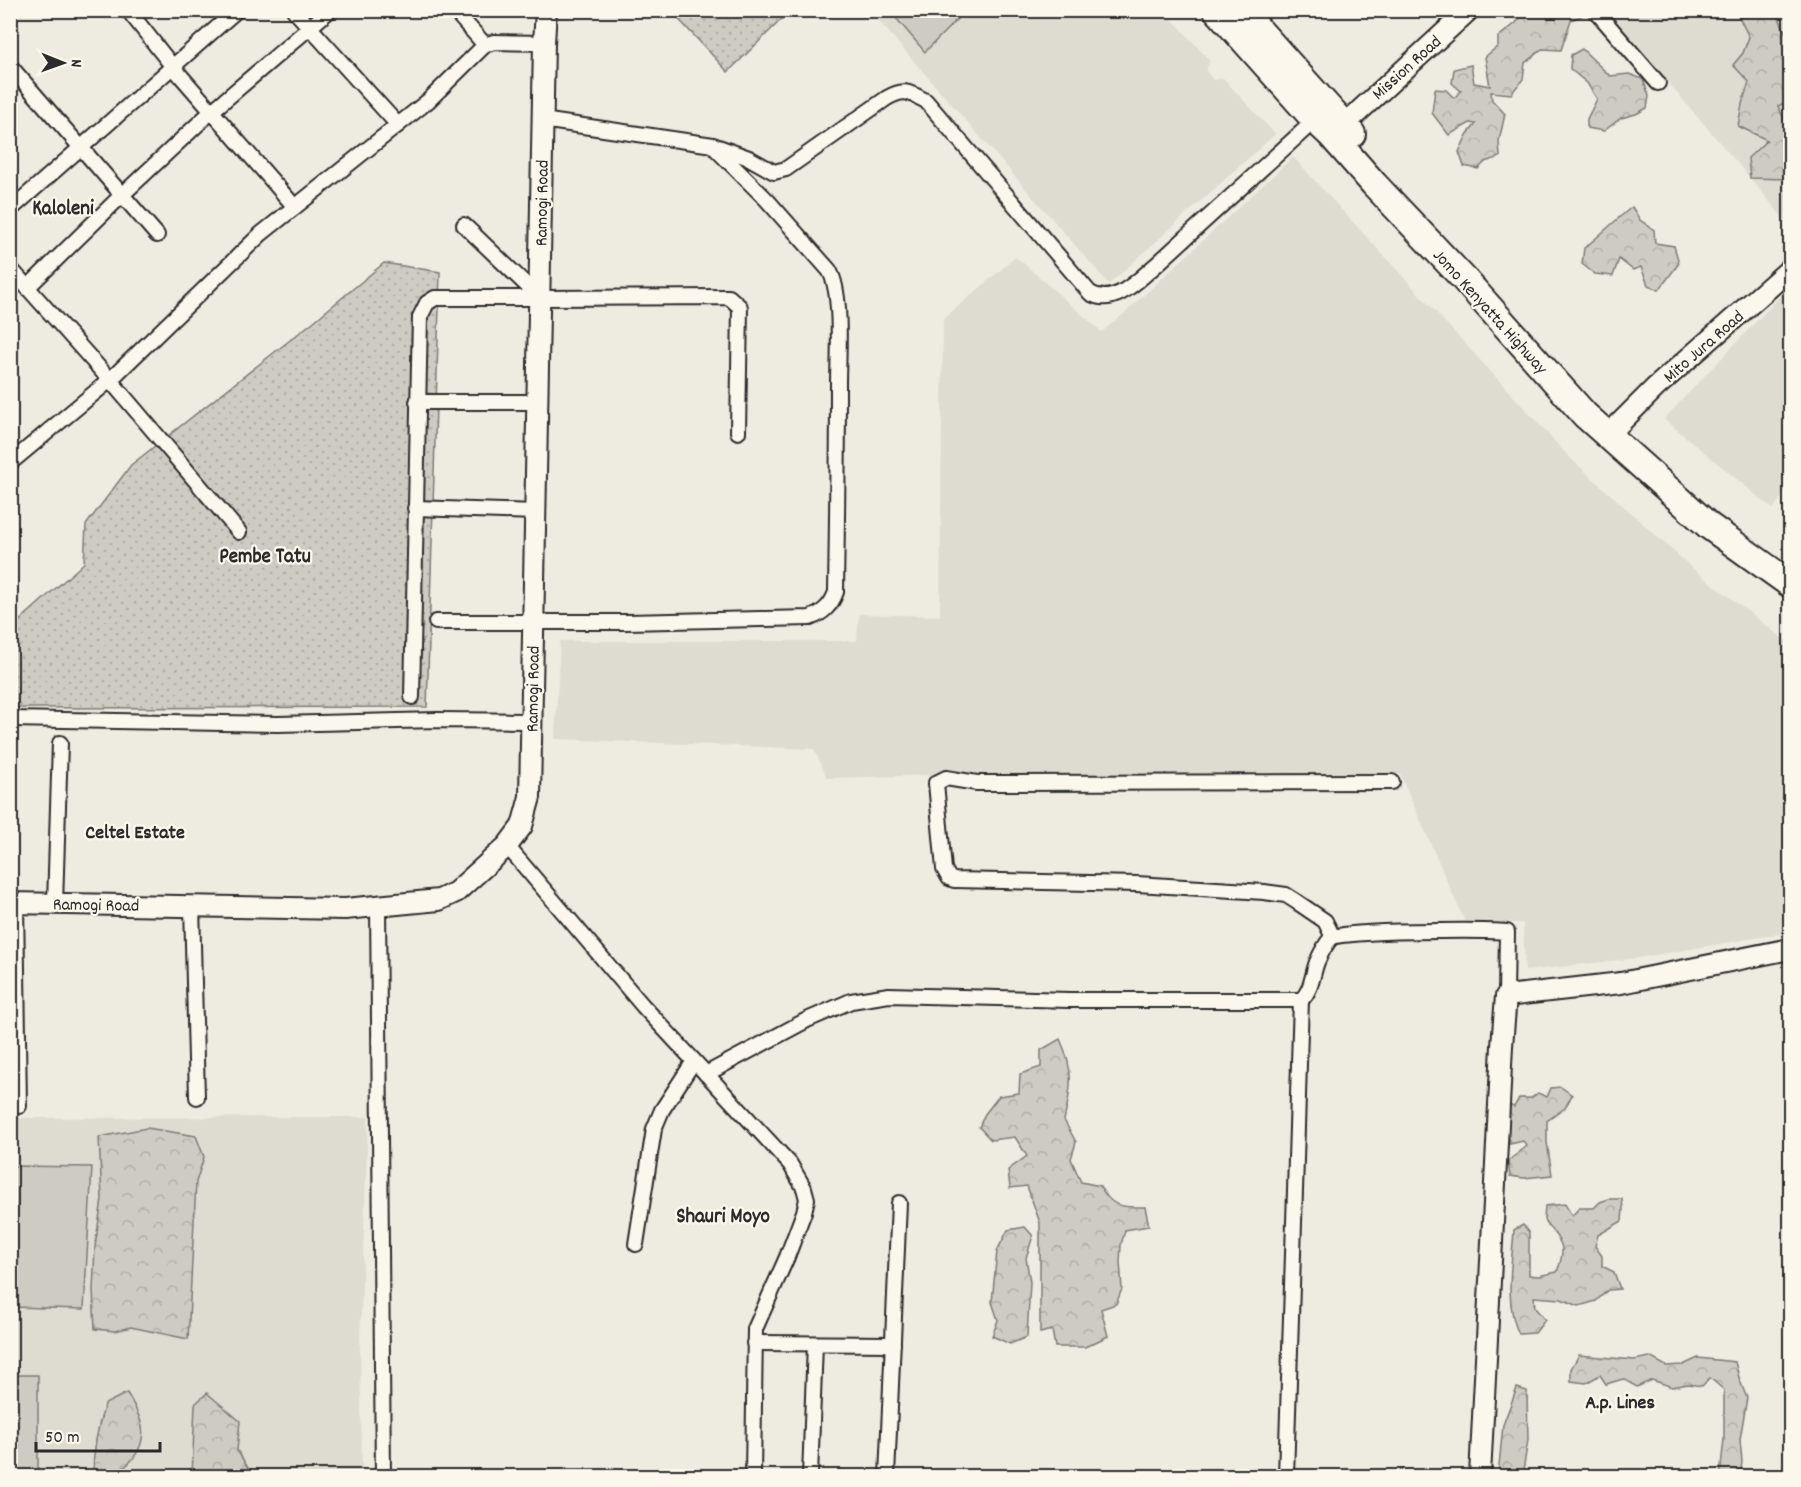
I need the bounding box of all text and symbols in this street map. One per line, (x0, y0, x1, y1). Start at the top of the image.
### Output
street label: Mission Road (1367, 31, 1448, 107)
north arrow (33, 33, 93, 93)
text: N (64, 59, 87, 67)
street label: Ramogi Road (530, 160, 557, 247)
district label: Kaloleni (32, 195, 94, 225)
street label: Jomo Kenyatta Highway (1426, 244, 1553, 381)
street label: Mito Jura Road (1659, 306, 1751, 390)
district label: Pembe Tatu (219, 543, 311, 573)
street label: Ramogi Road (521, 646, 548, 733)
district label: Celtel Estate (85, 820, 185, 848)
street label: Ramogi Road (52, 893, 139, 920)
district label: Shauri Moyo (676, 1203, 770, 1233)
district label: A.p. Lines (1585, 1390, 1655, 1418)
scale bar (36, 1415, 160, 1453)
text: 50 m (45, 1426, 80, 1451)

